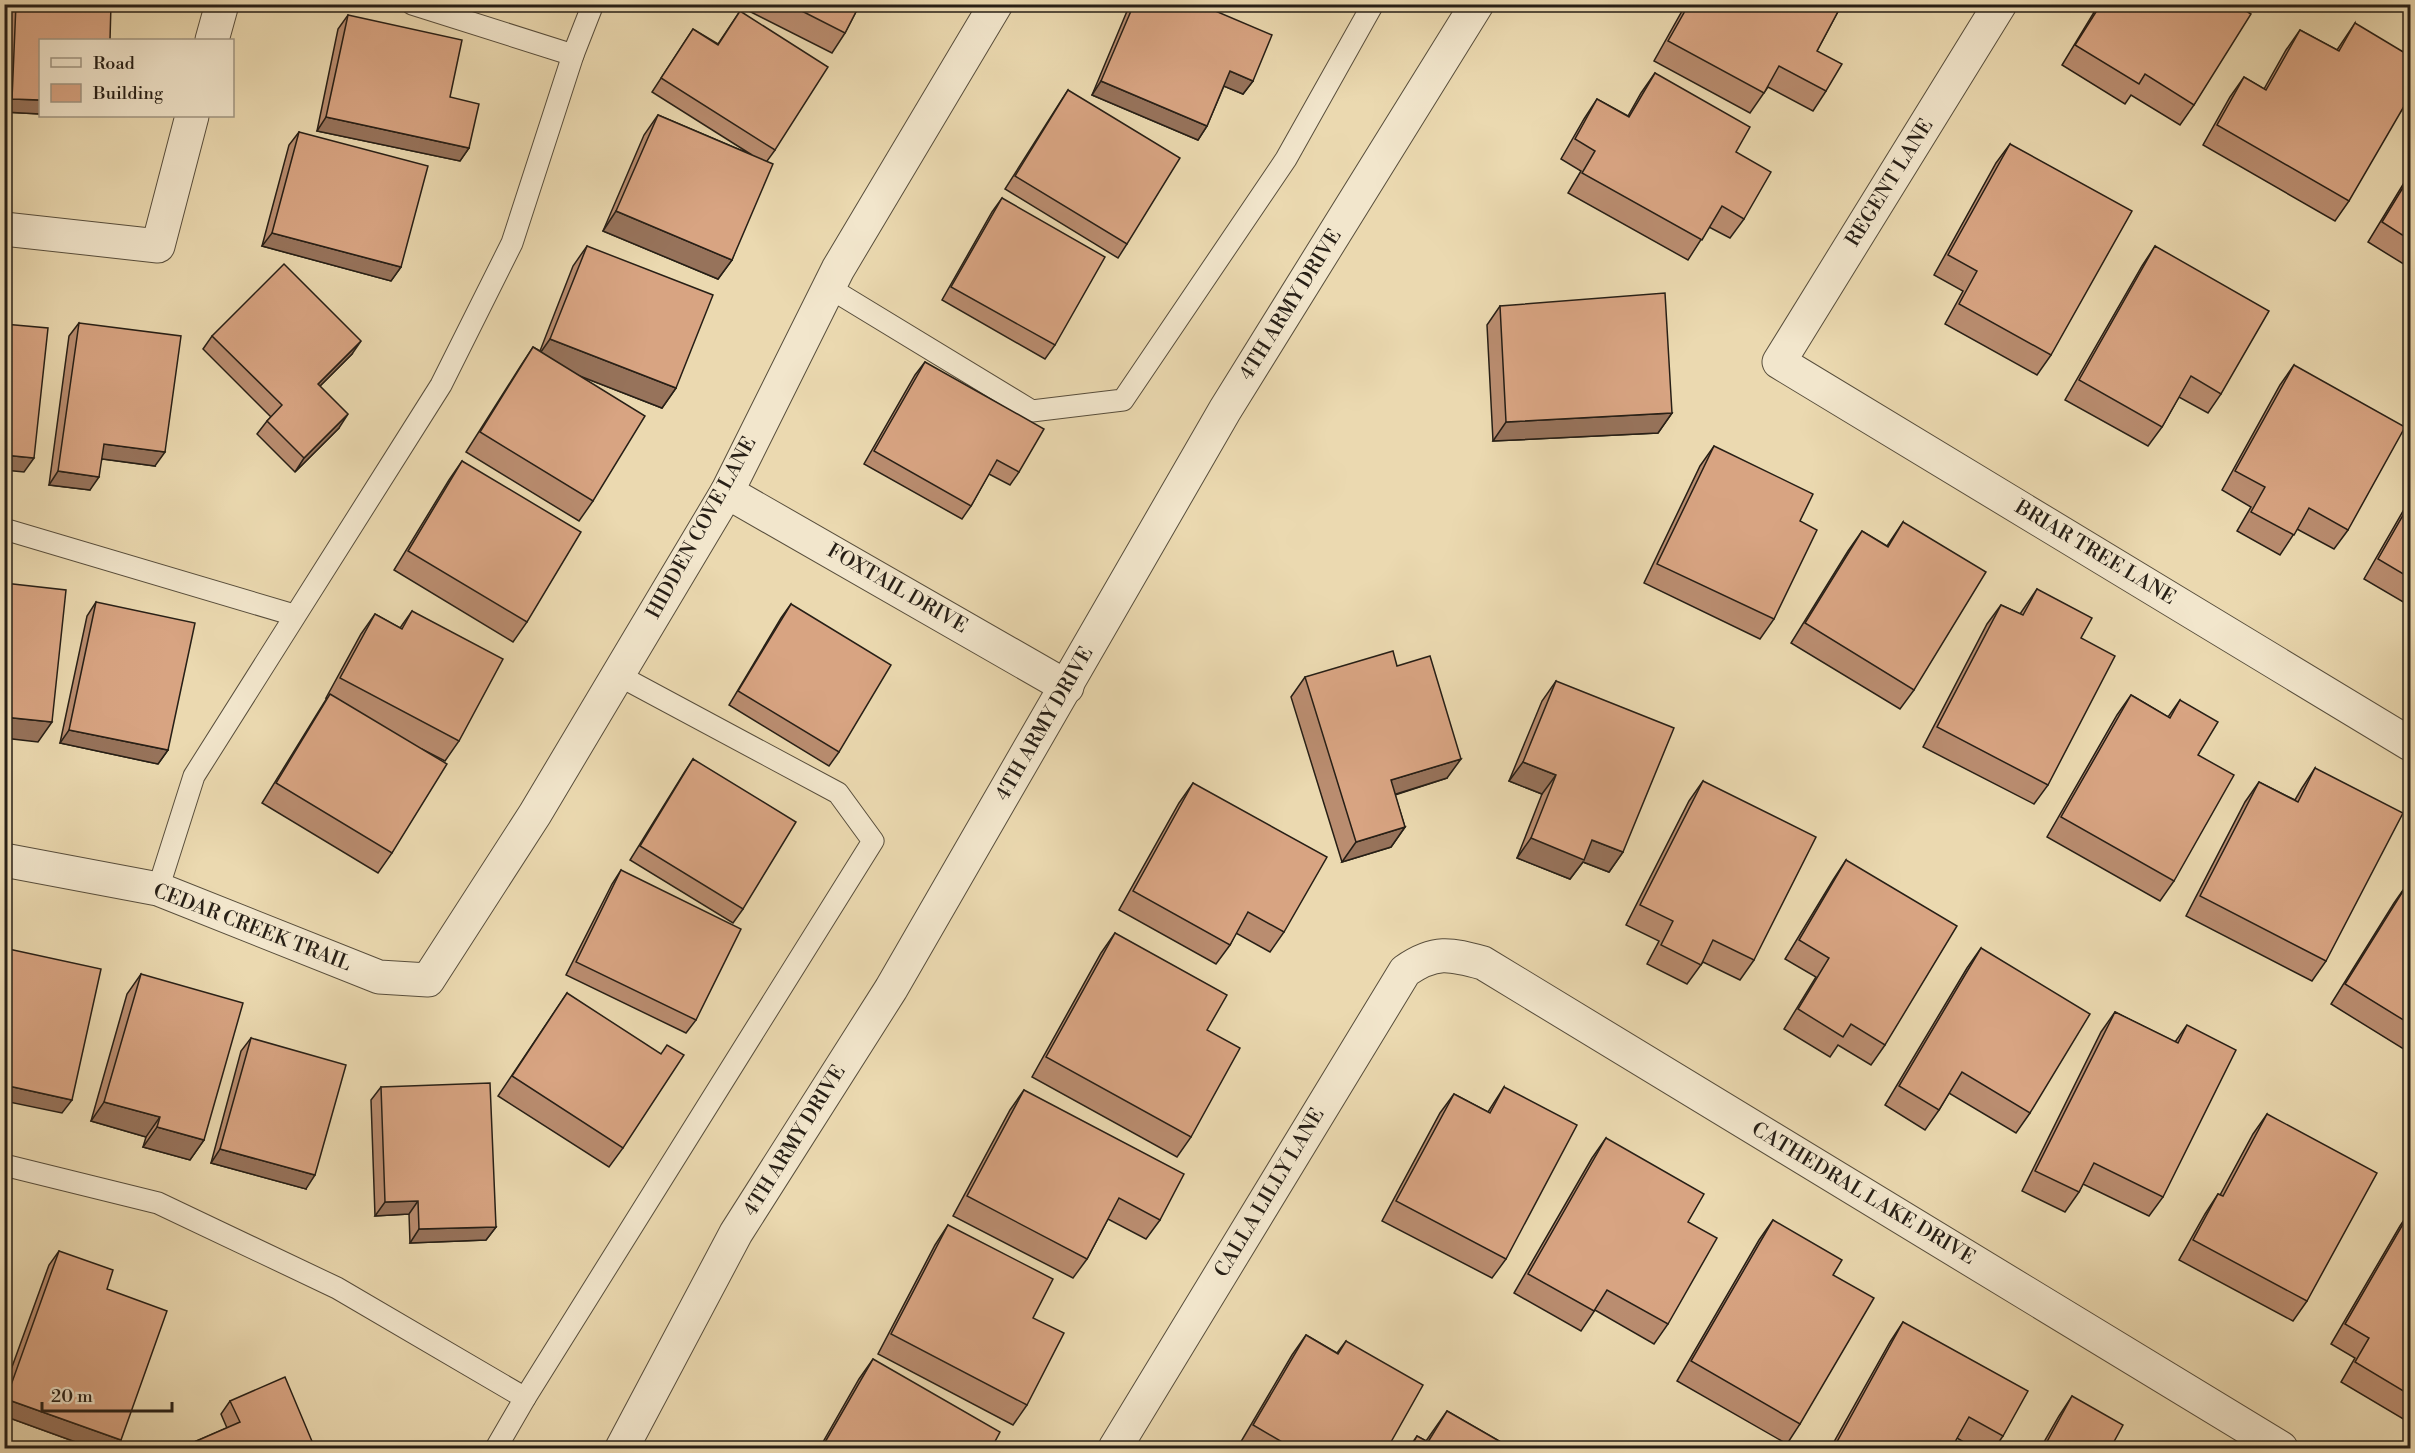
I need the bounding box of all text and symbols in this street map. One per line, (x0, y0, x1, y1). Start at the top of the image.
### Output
legend (39, 39, 234, 117)
text: Road (93, 52, 136, 75)
text: Building (92, 82, 164, 105)
street label: REGENT LANE (1841, 115, 1939, 251)
street label: 4TH ARMY DRIVE (1234, 225, 1348, 385)
street label: HIDDEN COVE LANE (642, 433, 762, 623)
street label: BRIAR TREE LANE (2009, 495, 2180, 611)
street label: FOXTAIL DRIVE (822, 539, 972, 639)
street label: 4TH ARMY DRIVE (991, 643, 1099, 805)
street label: CEDAR CREEK TRAIL (150, 879, 354, 977)
street label: 4TH ARMY DRIVE (738, 1061, 852, 1221)
street label: CALLA LILLY LANE (1210, 1104, 1330, 1282)
street label: CATHEDRAL LAKE DRIVE (1747, 1117, 1979, 1271)
scale bar (42, 1375, 172, 1413)
text: 20 m (51, 1385, 93, 1408)

